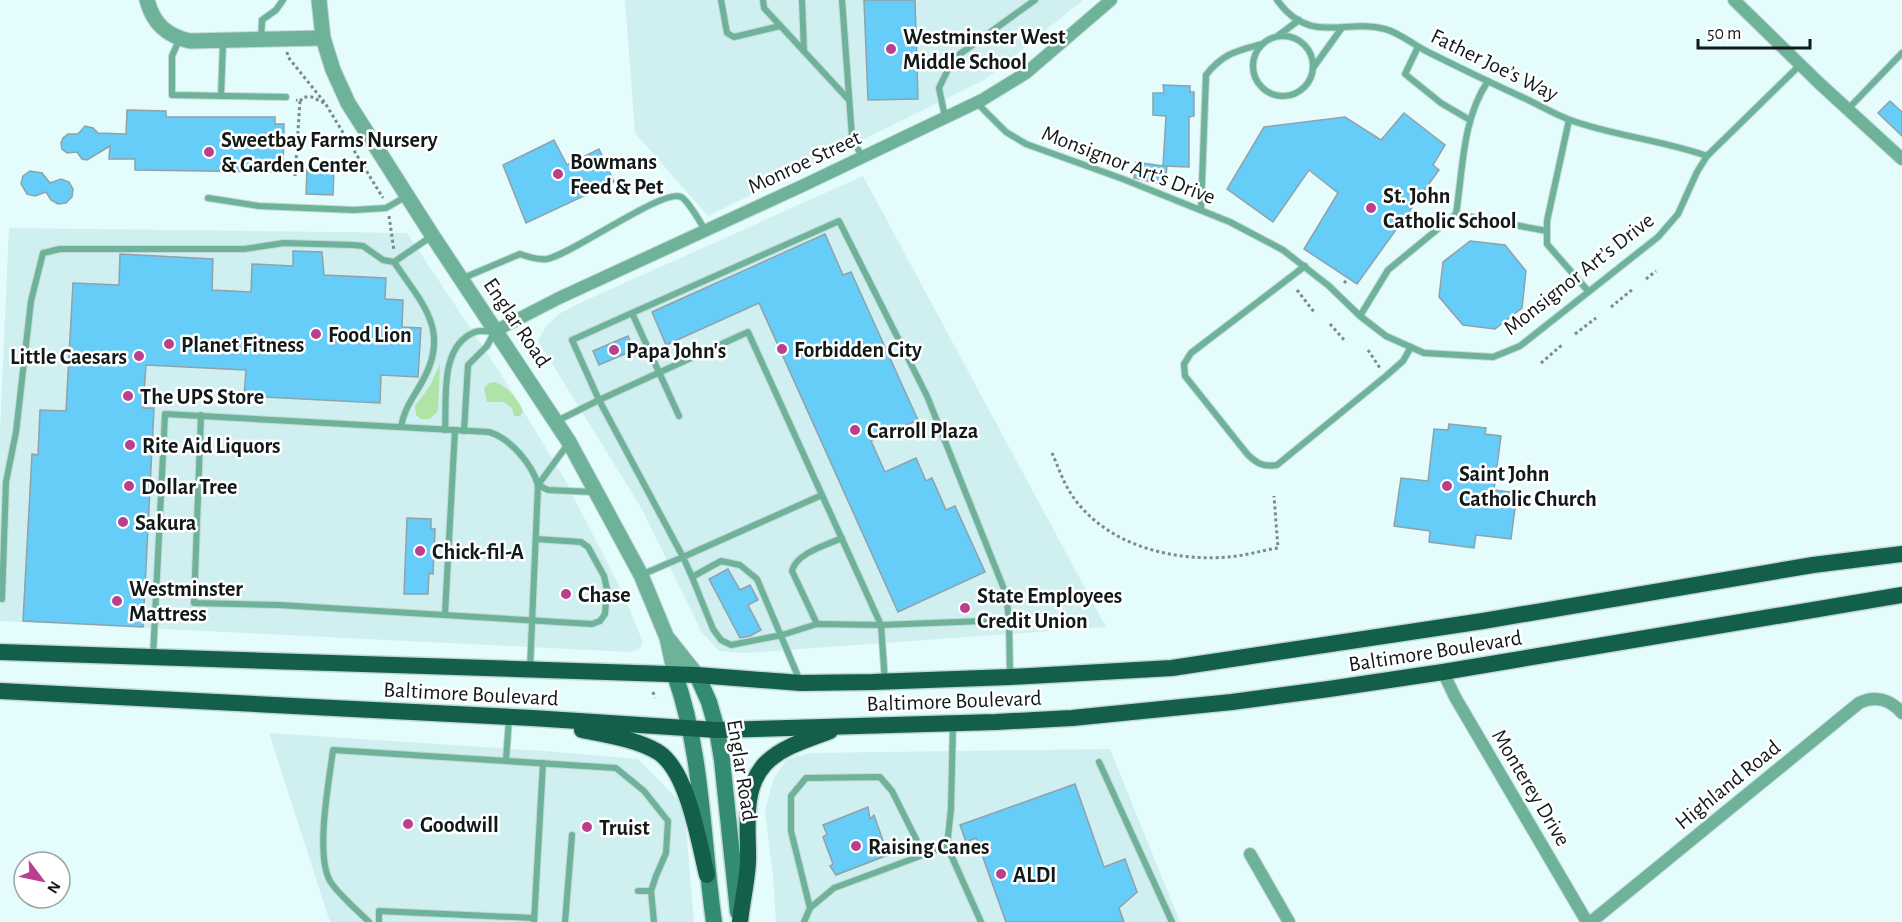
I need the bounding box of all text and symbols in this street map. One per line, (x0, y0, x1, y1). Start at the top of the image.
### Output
scale bar (1698, 12, 1810, 50)
street label: Father Joe’s Way (1428, 25, 1562, 105)
text: 50 m (1707, 25, 1741, 43)
place label: Westminster West Middle School (903, 26, 1066, 73)
marker: Westminster West Middle School (884, 42, 898, 56)
street label: Monsignor Art’s Drive (1039, 122, 1218, 208)
street label: Monroe Street (744, 126, 864, 198)
place label: Sweetbay Farms Nursery & Garden Center (221, 129, 438, 176)
marker: Sweetbay Farms Nursery & Garden Center (202, 145, 216, 159)
place label: Bowmans Feed & Pet (570, 151, 664, 198)
marker: Bowmans Feed & Pet (551, 167, 565, 181)
place label: St. John Catholic School (1383, 185, 1517, 232)
marker: St. John Catholic School (1364, 201, 1378, 215)
street label: Monsignor Art’s Drive (1499, 208, 1658, 339)
street label: Englar Road (479, 274, 555, 371)
place label: Food Lion (328, 324, 412, 346)
marker: Food Lion (309, 327, 323, 341)
place label: Planet Fitness (181, 334, 304, 356)
marker: Planet Fitness (162, 337, 176, 351)
place label: Forbidden City (794, 339, 922, 362)
place label: Papa John's (626, 340, 726, 362)
marker: Forbidden City (775, 342, 789, 356)
marker: Papa John's (607, 343, 621, 357)
place label: Little Caesars (10, 346, 127, 368)
marker: Little Caesars (132, 349, 146, 363)
place label: The UPS Store (140, 386, 264, 408)
marker: The UPS Store (121, 389, 135, 403)
place label: Carroll Plaza (867, 420, 979, 442)
marker: Carroll Plaza (848, 423, 862, 437)
place label: Rite Aid Liquors (142, 435, 281, 457)
marker: Rite Aid Liquors (123, 438, 137, 452)
place label: Saint John Catholic Church (1459, 463, 1597, 510)
place label: Dollar Tree (141, 476, 237, 498)
marker: Dollar Tree (122, 479, 136, 493)
marker: Saint John Catholic Church (1440, 479, 1454, 493)
place label: Sakura (135, 512, 197, 534)
marker: Sakura (116, 515, 130, 529)
place label: Chick-fil-A (432, 541, 524, 563)
marker: Chick-fil-A (413, 544, 427, 558)
place label: Westminster Mattress (129, 578, 243, 625)
place label: Chase (578, 584, 631, 606)
place label: State Employees Credit Union (977, 585, 1122, 632)
marker: Chase (559, 587, 573, 601)
marker: Westminster Mattress (110, 594, 124, 608)
marker: State Employees Credit Union (958, 601, 972, 615)
street label: Baltimore Boulevard (1347, 626, 1523, 676)
street label: Baltimore Boulevard (383, 678, 559, 710)
street label: Baltimore Boulevard (866, 687, 1042, 715)
street label: Englar Road (723, 718, 761, 822)
street label: Monterey Drive (1488, 725, 1574, 850)
street label: Highland Road (1671, 736, 1784, 834)
place label: Goodwill (420, 814, 499, 836)
marker: Goodwill (401, 817, 415, 831)
place label: Truist (599, 817, 650, 839)
marker: Truist (580, 820, 594, 834)
place label: Raising Canes (868, 836, 990, 858)
marker: Raising Canes (849, 839, 863, 853)
north arrow (12, 850, 72, 910)
place label: ALDI (1013, 864, 1057, 886)
marker: ALDI (994, 867, 1008, 881)
text: N (44, 878, 64, 896)

